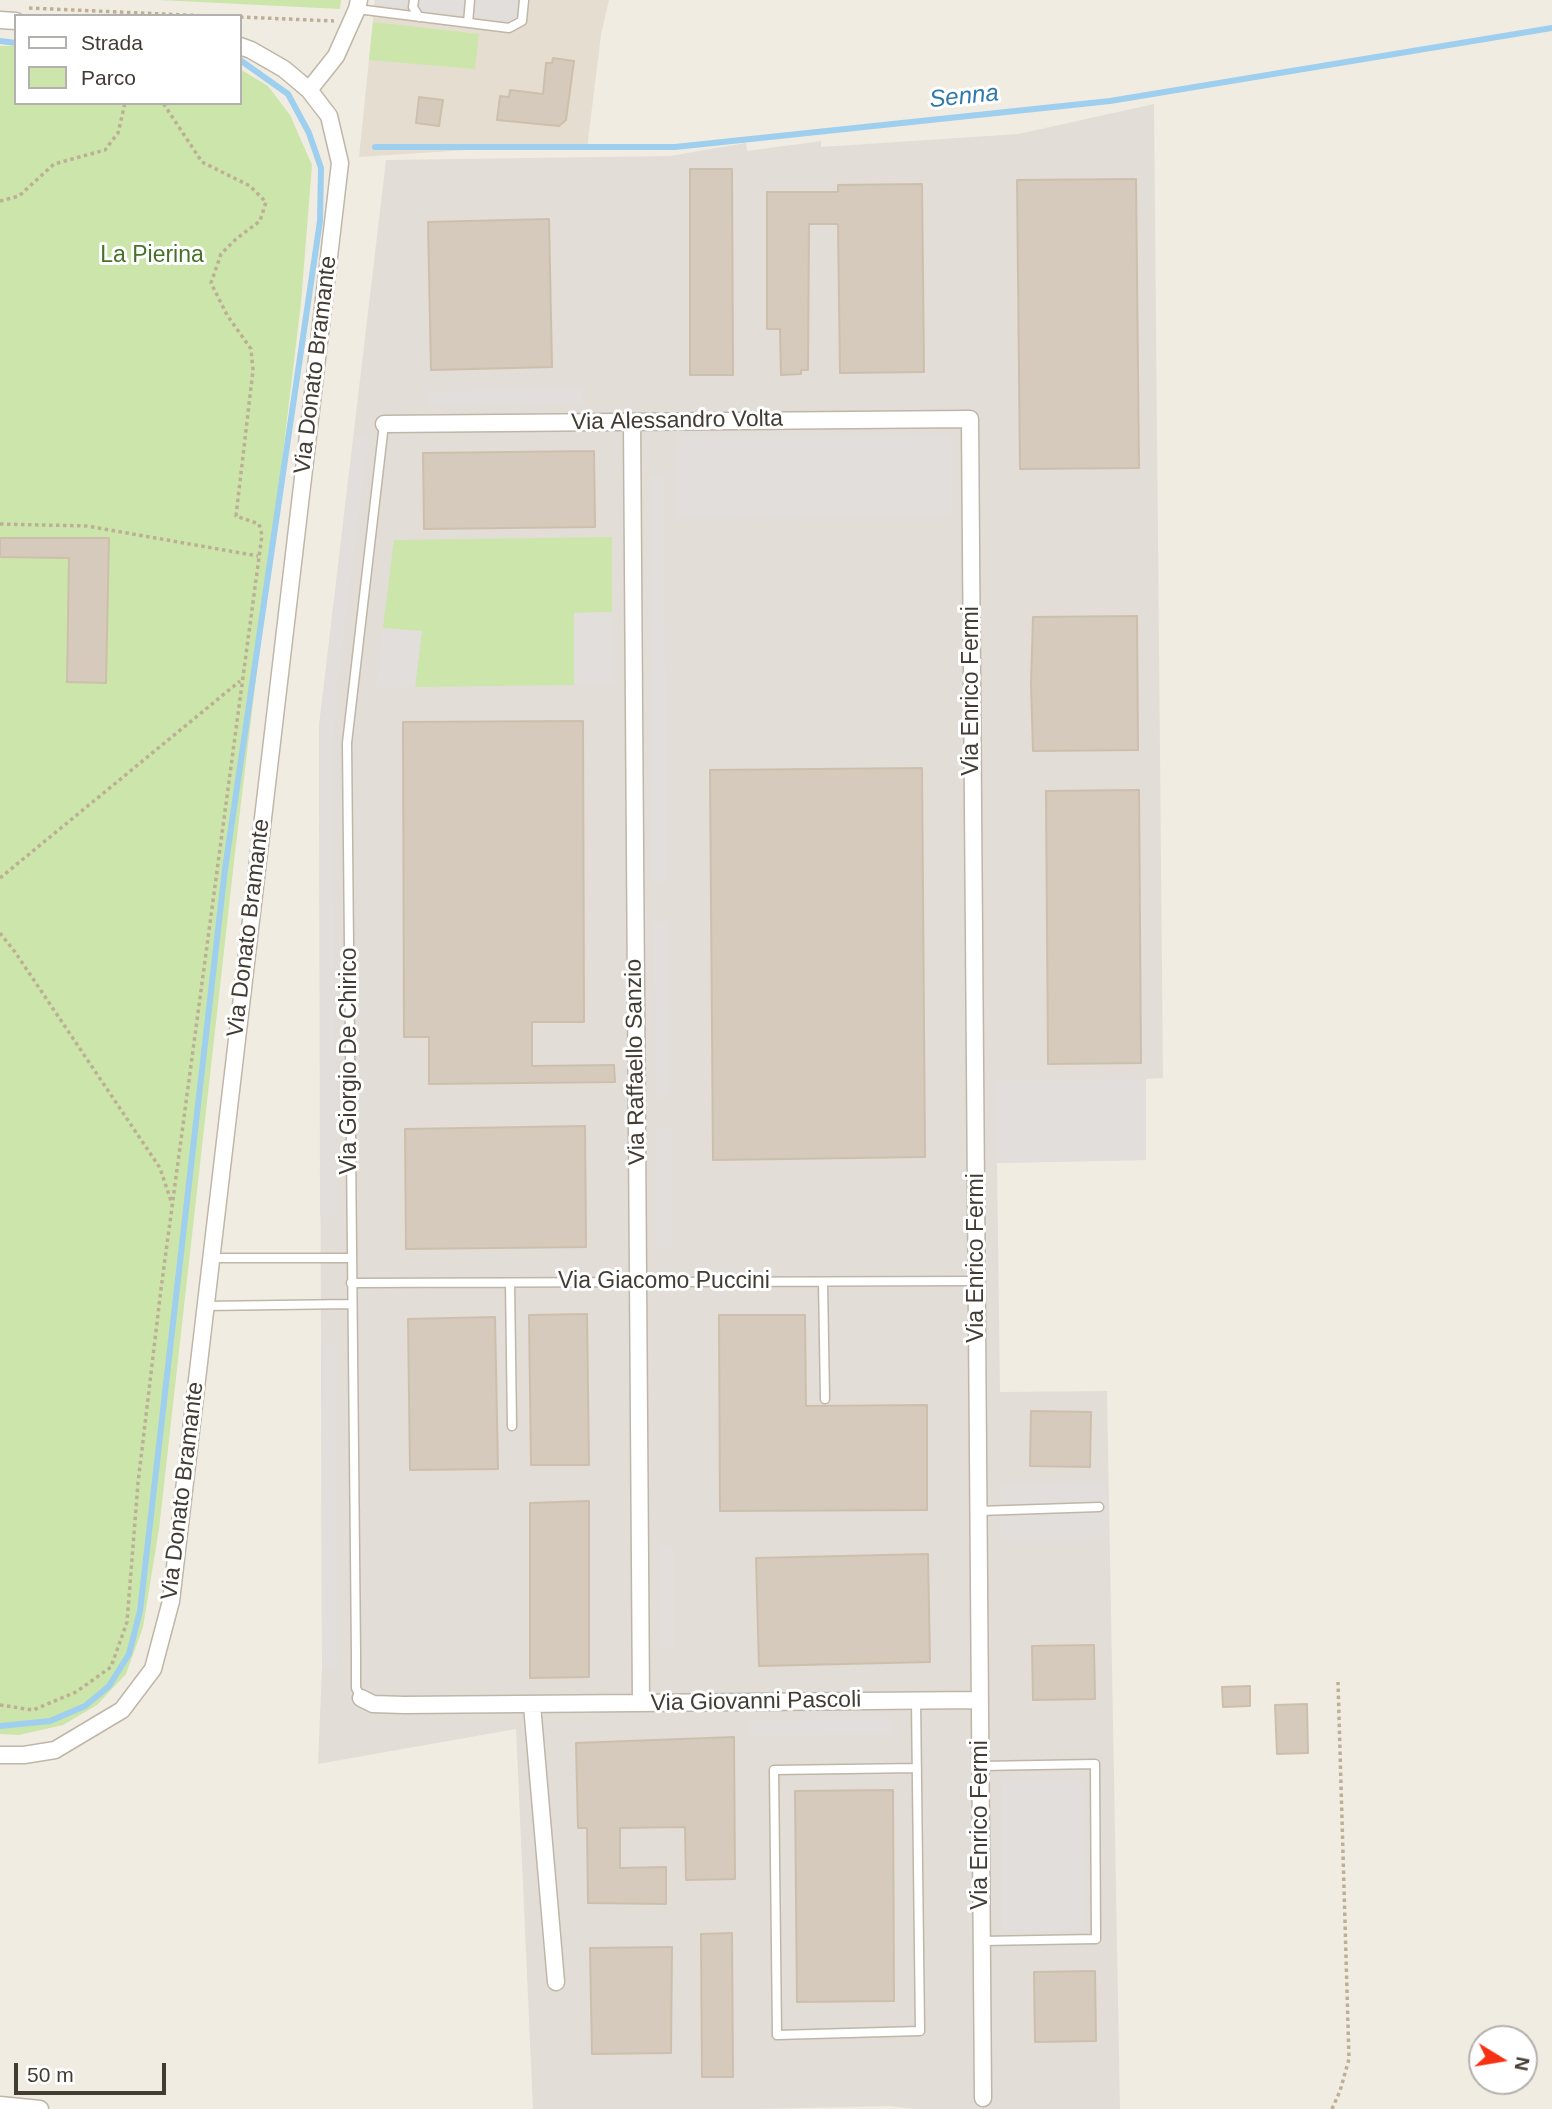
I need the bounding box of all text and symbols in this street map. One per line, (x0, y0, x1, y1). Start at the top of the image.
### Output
legend (14, 14, 242, 105)
text: Strada (81, 31, 143, 54)
text: Parco (81, 66, 136, 89)
water label: Senna (928, 79, 1000, 115)
park label: La Pierina (100, 242, 204, 270)
street label: Via Donato Bramante (289, 254, 343, 476)
street label: Via Alessandro Volta (571, 405, 783, 437)
street label: Via Enrico Fermi (958, 606, 986, 776)
street label: Via Donato Bramante (222, 817, 276, 1039)
street label: Via Giorgio De Chirico (336, 947, 364, 1175)
street label: Via Raffaello Sanzio (620, 959, 652, 1165)
street label: Via Enrico Fermi (963, 1173, 991, 1343)
street label: Via Giacomo Puccini (558, 1268, 770, 1296)
street label: Via Donato Bramante (156, 1380, 210, 1602)
street label: Via Giovanni Pascoli (651, 1686, 861, 1718)
street label: Via Enrico Fermi (967, 1740, 995, 1910)
north arrow (1468, 2025, 1538, 2095)
scale bar (18, 2050, 170, 2094)
text: N (1511, 2055, 1534, 2072)
text: 50 m (27, 2063, 74, 2086)

